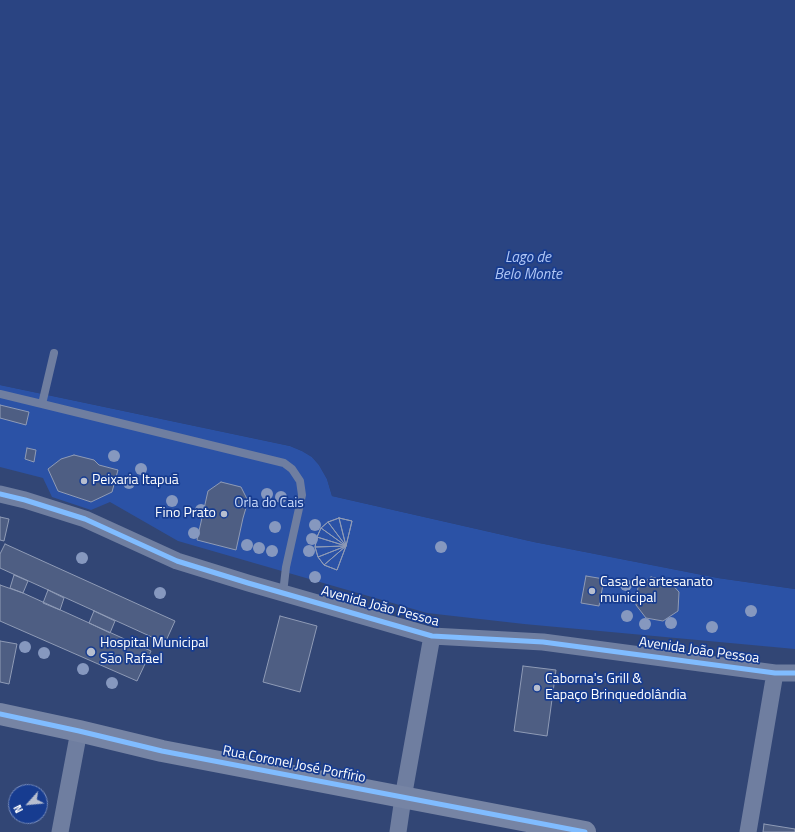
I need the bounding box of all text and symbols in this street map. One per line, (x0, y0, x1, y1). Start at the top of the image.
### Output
water label: Lago de Belo Monte (494, 249, 562, 284)
place label: Peixaria Itapuã (92, 473, 179, 489)
marker: Peixaria Itapuã (79, 476, 89, 486)
park label: Orla do Cais (234, 496, 304, 512)
place label: Fino Prato (155, 506, 216, 522)
marker: Fino Prato (219, 509, 229, 519)
place label: Casa de artesanato municipal (600, 575, 713, 608)
street label: Avenida João Pessoa (319, 583, 441, 631)
marker: Casa de artesanato municipal (587, 586, 597, 596)
street label: Avenida João Pessoa (638, 634, 760, 668)
place label: Hospital Municipal São Rafael (100, 636, 209, 668)
marker: Hospital Municipal São Rafael (85, 646, 97, 658)
place label: Caborna's Grill & Eapaço Brinquedolândia (545, 672, 687, 704)
marker: Caborna's Grill & Eapaço Brinquedolândia (532, 683, 542, 693)
street label: Rua Coronel José Porfírio (221, 743, 367, 787)
north arrow (8, 784, 48, 824)
text: N (9, 802, 27, 816)

